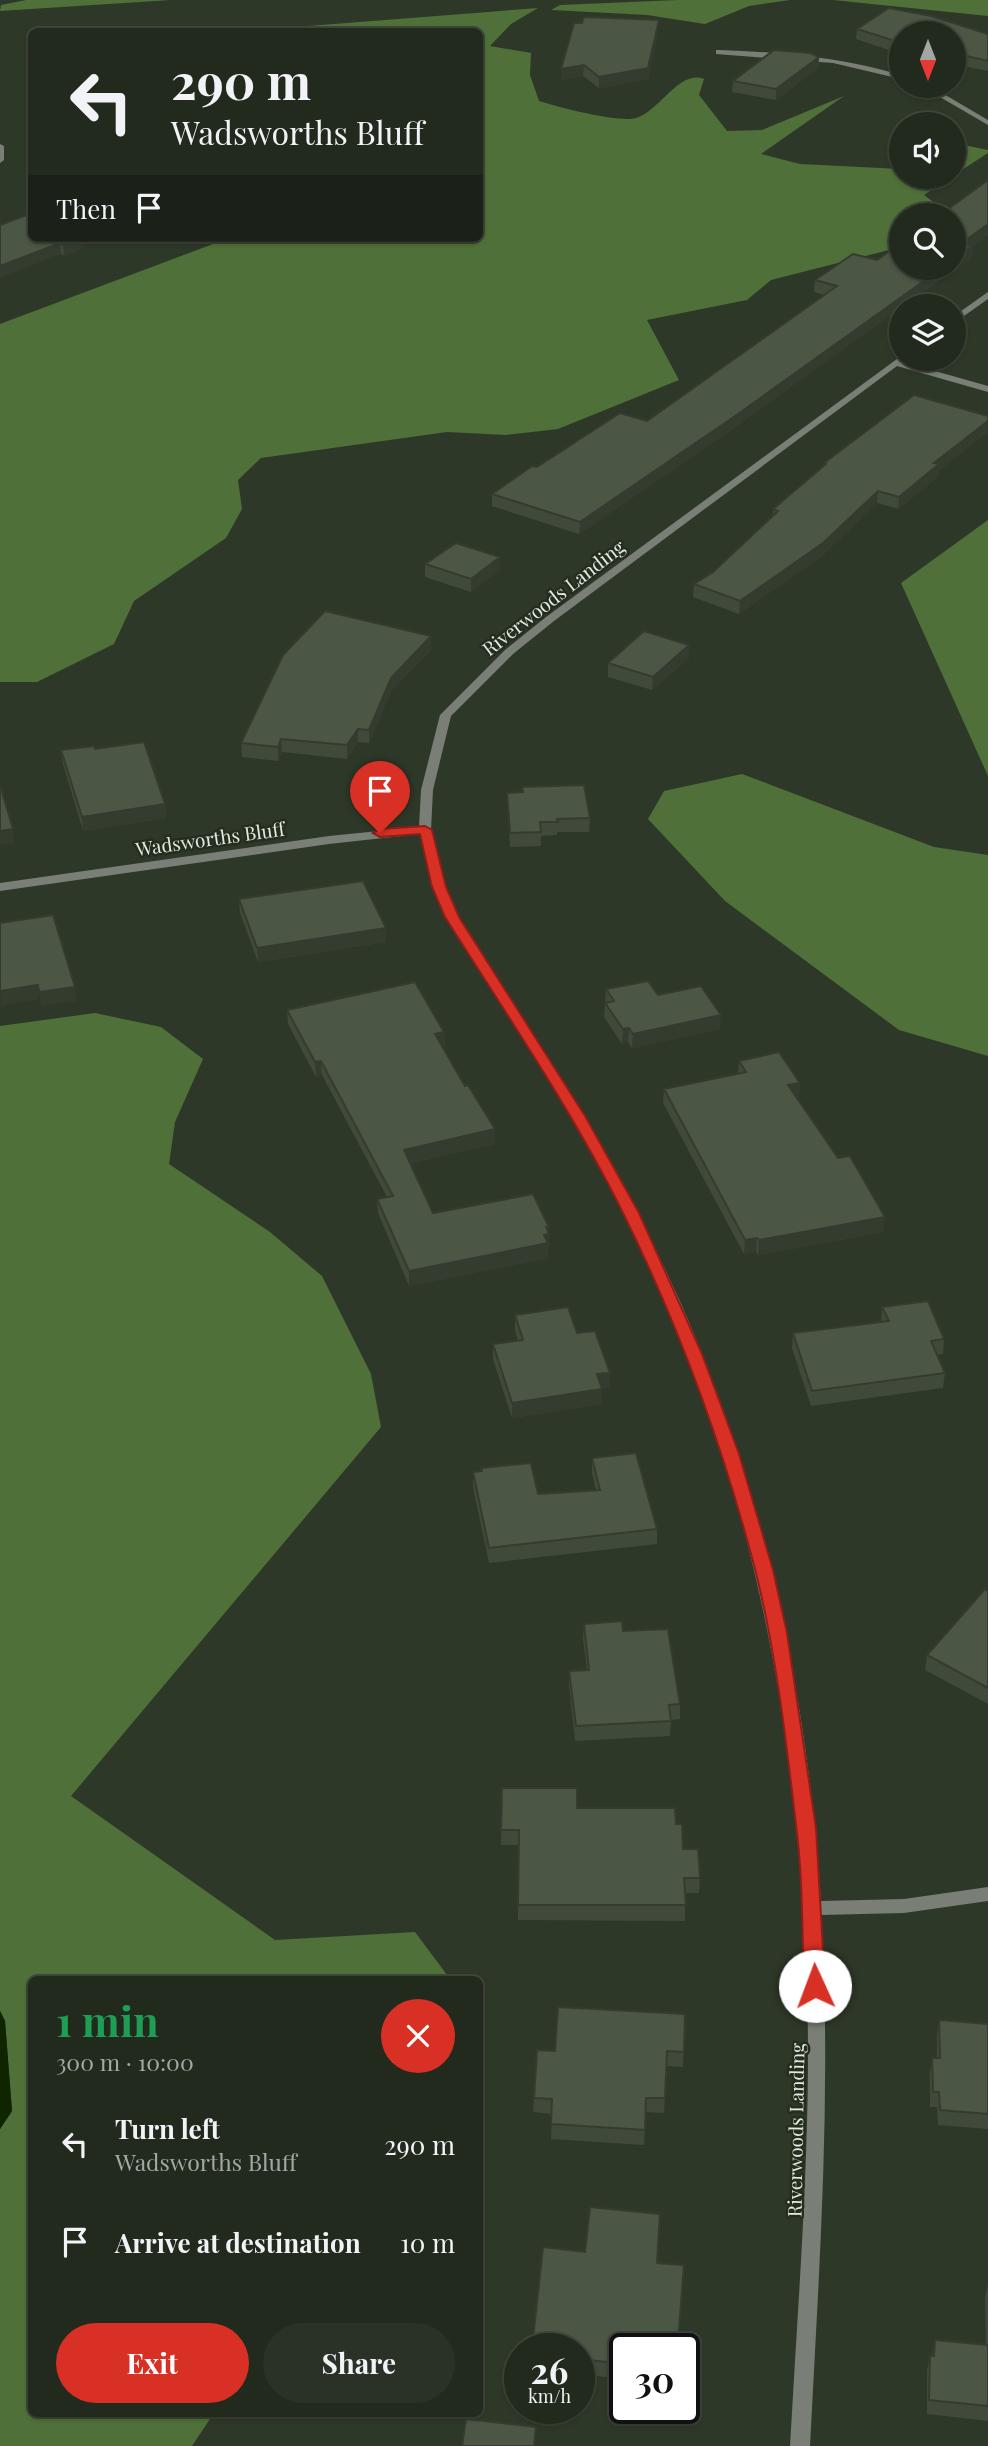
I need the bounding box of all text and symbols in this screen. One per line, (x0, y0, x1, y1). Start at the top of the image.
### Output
north arrow (889, 21, 966, 98)
map controls (889, 21, 966, 371)
text: 290 m (171, 47, 311, 112)
icon: left (56, 56, 147, 147)
text: Wadsworths Bluff (171, 110, 424, 153)
button: sound (889, 112, 966, 189)
icon: arrive (130, 189, 168, 227)
text: Then (56, 191, 116, 226)
button: search (889, 203, 966, 280)
button: layers (889, 294, 966, 371)
street label: Riverwoods Landing (476, 533, 630, 661)
pin (350, 761, 410, 833)
icon: arrive (361, 772, 399, 810)
street label: Wadsworths Bluff (133, 814, 288, 861)
position arrow (778, 1949, 852, 2023)
text: 1 min (56, 1992, 159, 2048)
button: close (381, 1999, 455, 2073)
street label: Riverwoods Landing (780, 2043, 810, 2217)
text: 300 m · 10:00 (56, 2046, 194, 2077)
text: Turn left (115, 2111, 220, 2146)
icon: left (56, 2125, 94, 2163)
text: 290 m (384, 2127, 455, 2162)
text: Wadsworths Bluff (115, 2146, 297, 2177)
icon: arrive (56, 2223, 94, 2261)
text: Arrive at destination (115, 2225, 361, 2260)
text: 10 m (400, 2225, 455, 2260)
button: Exit (56, 2323, 249, 2403)
button: Share (263, 2323, 455, 2403)
speed limit sign: 30 (609, 2333, 700, 2424)
text: 26 (531, 2346, 568, 2393)
text: km/h (528, 2384, 571, 2408)

